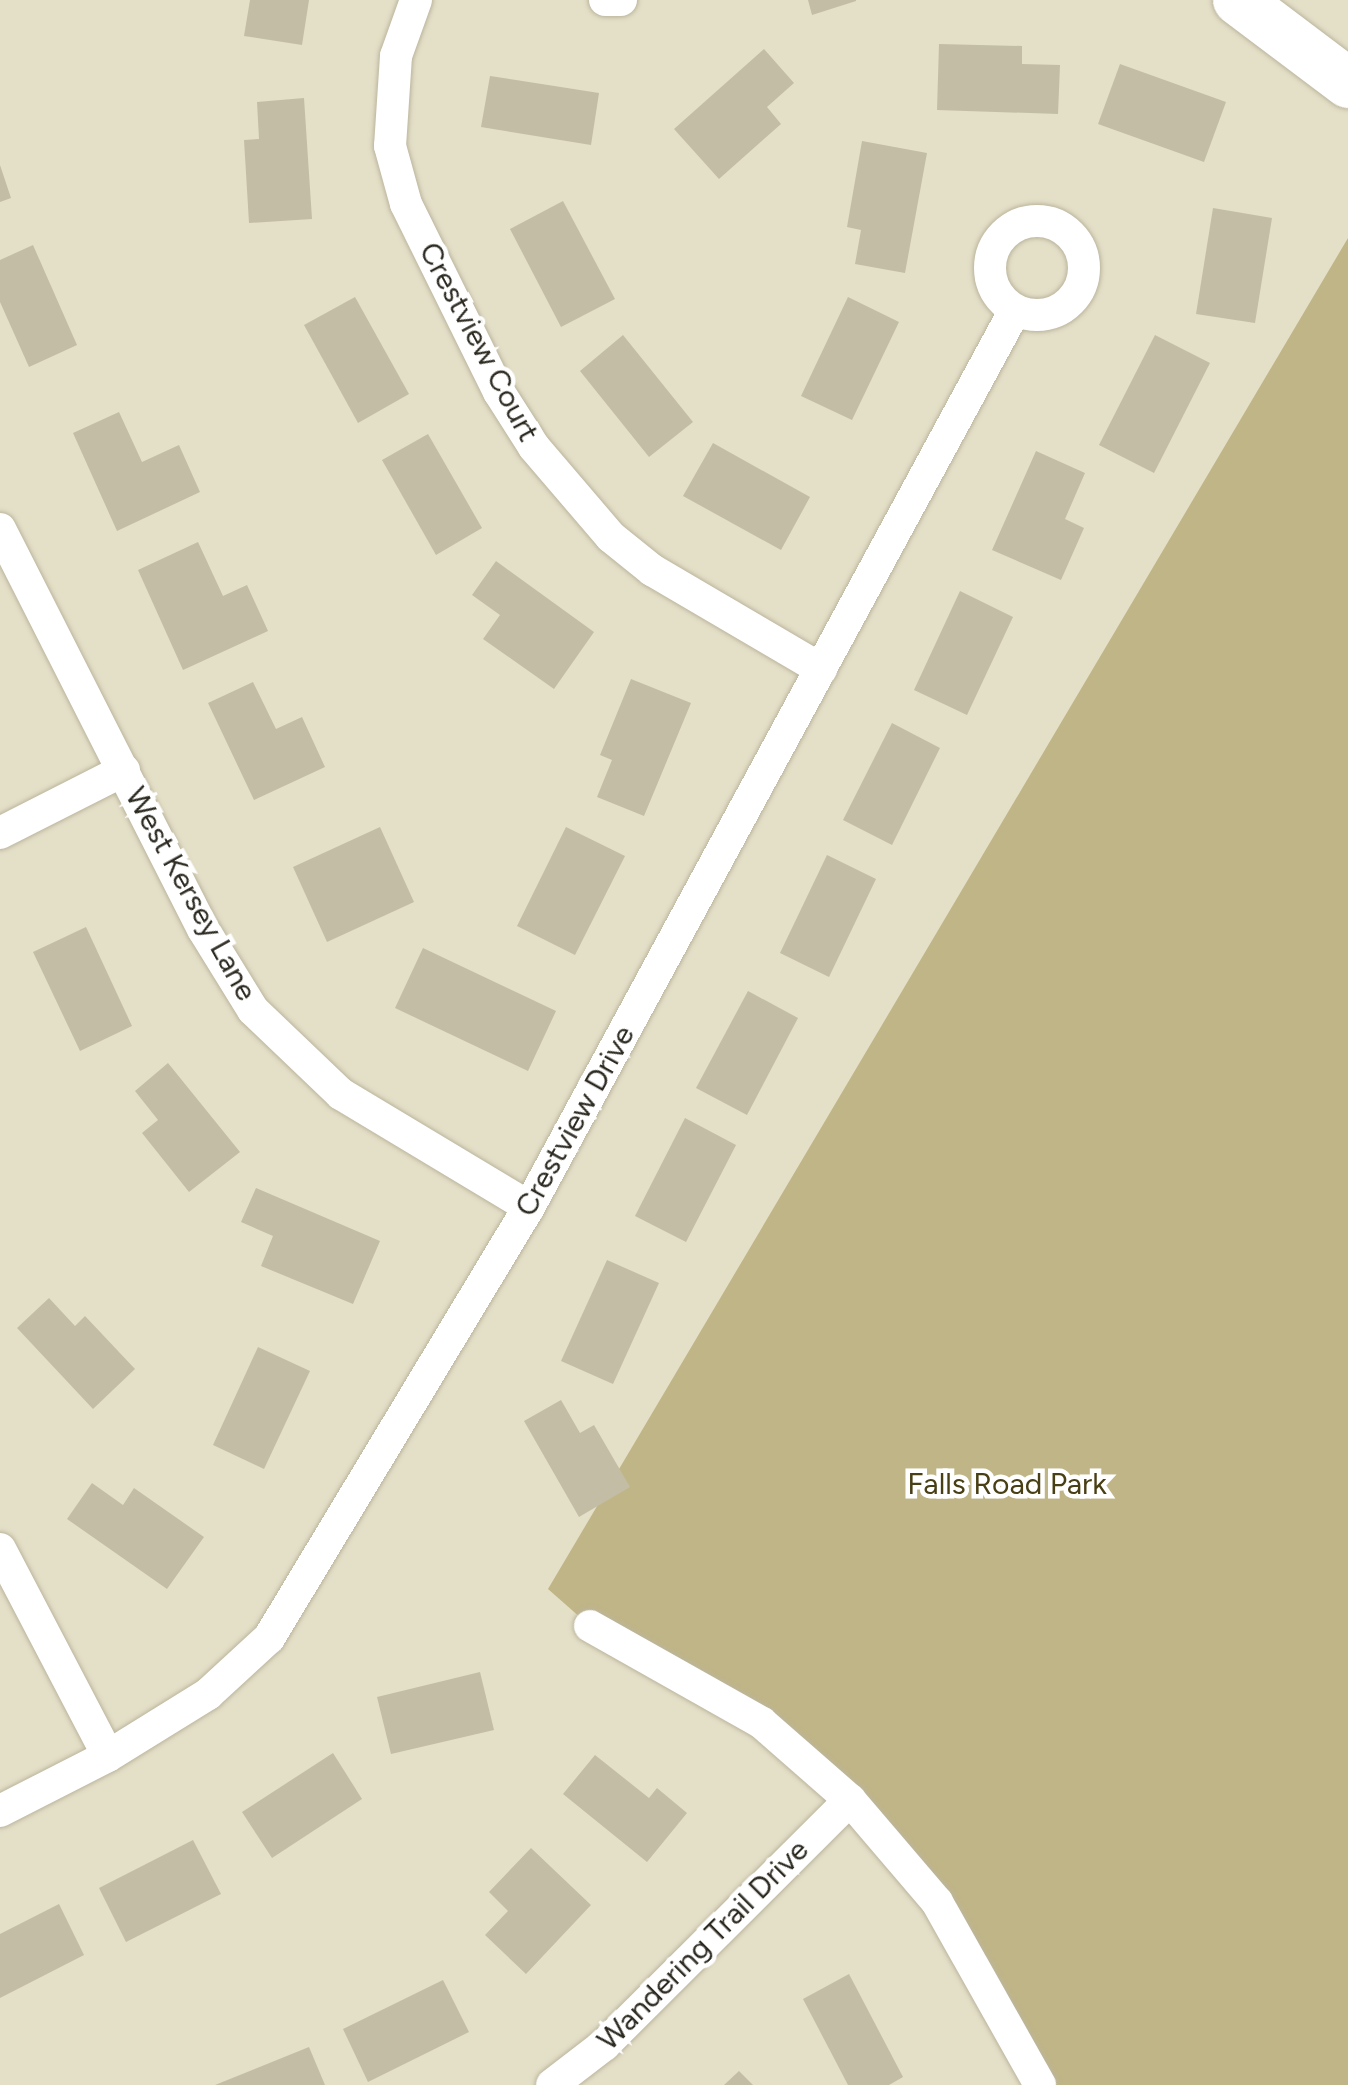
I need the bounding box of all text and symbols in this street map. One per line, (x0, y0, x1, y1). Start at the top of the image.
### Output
street label: Crestview Court (411, 236, 547, 448)
street label: West Kersey Lane (117, 781, 265, 1007)
street label: Crestview Drive (508, 1019, 642, 1223)
park label: Falls Road Park (907, 1466, 1107, 1502)
street label: Wandering Trail Drive (590, 1832, 816, 2058)

